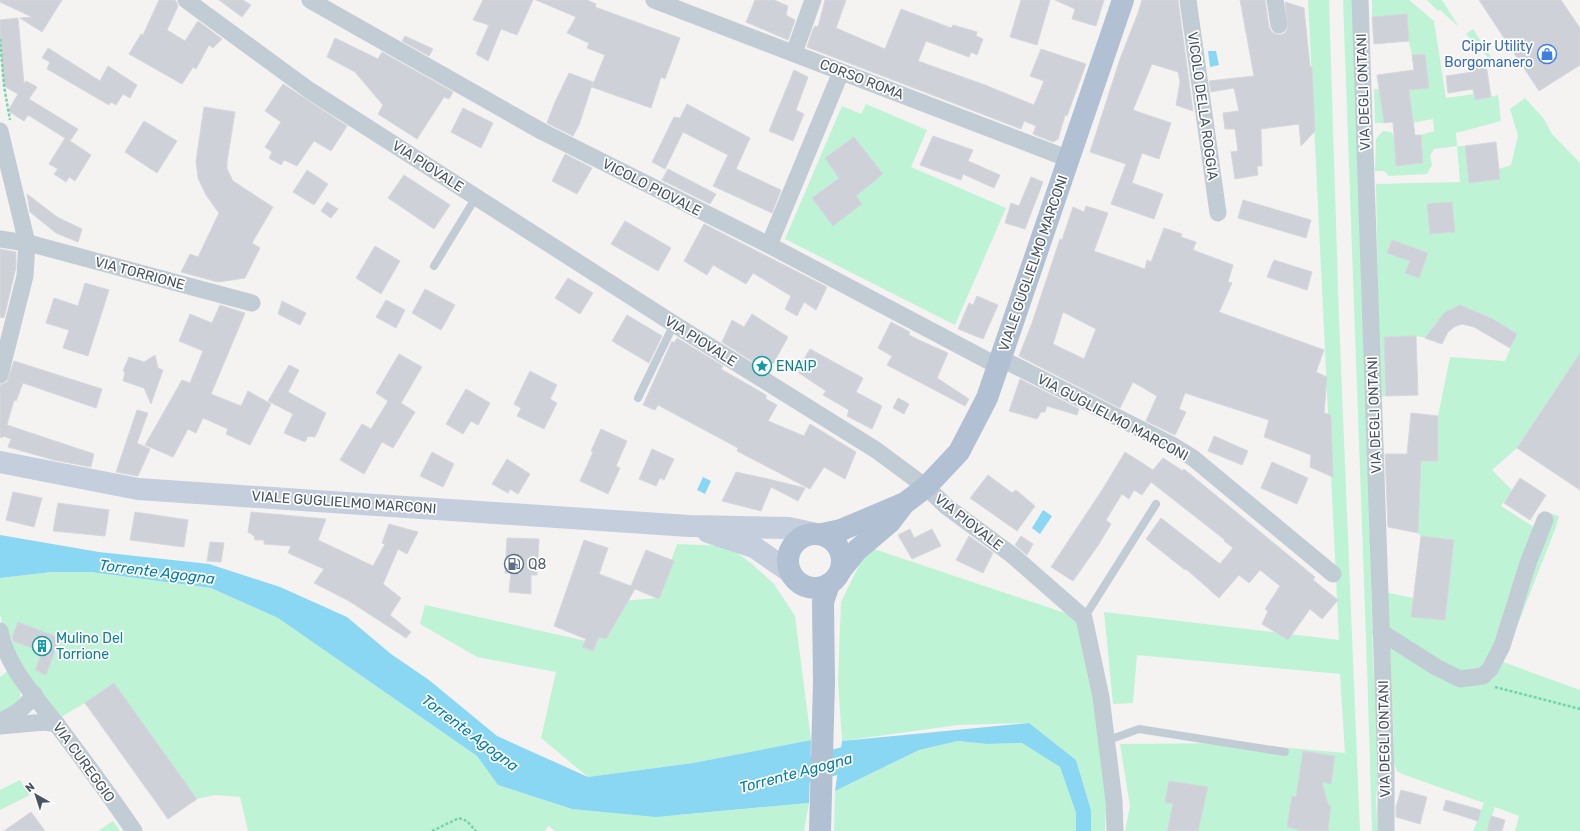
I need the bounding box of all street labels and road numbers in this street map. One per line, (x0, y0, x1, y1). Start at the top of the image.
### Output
street label: VICOLO DELLA ROGGIA (1184, 31, 1221, 182)
street label: VIA DEGLI ONTANI (1353, 33, 1374, 151)
street label: CORSO ROMA (817, 56, 907, 104)
street label: VIA PIOVALE (389, 137, 467, 196)
street label: VICOLO PIOVALE (599, 155, 704, 220)
street label: VIALE GUGLIELMO MARCONI (995, 173, 1072, 353)
street label: VIA TORRIONE (93, 253, 187, 294)
street label: VIA PIOVALE (662, 313, 740, 370)
street label: VIA DEGLI ONTANI (1364, 356, 1385, 474)
street label: VIA GUGLIELMO MARCONI (1034, 370, 1191, 464)
street label: VIALE GUGLIELMO MARCONI (251, 488, 437, 517)
street label: VIA PIOVALE (931, 491, 1006, 554)
street label: VIA DEGLI ONTANI (1375, 680, 1394, 798)
street label: VIA CUREGGIO (49, 719, 118, 806)

